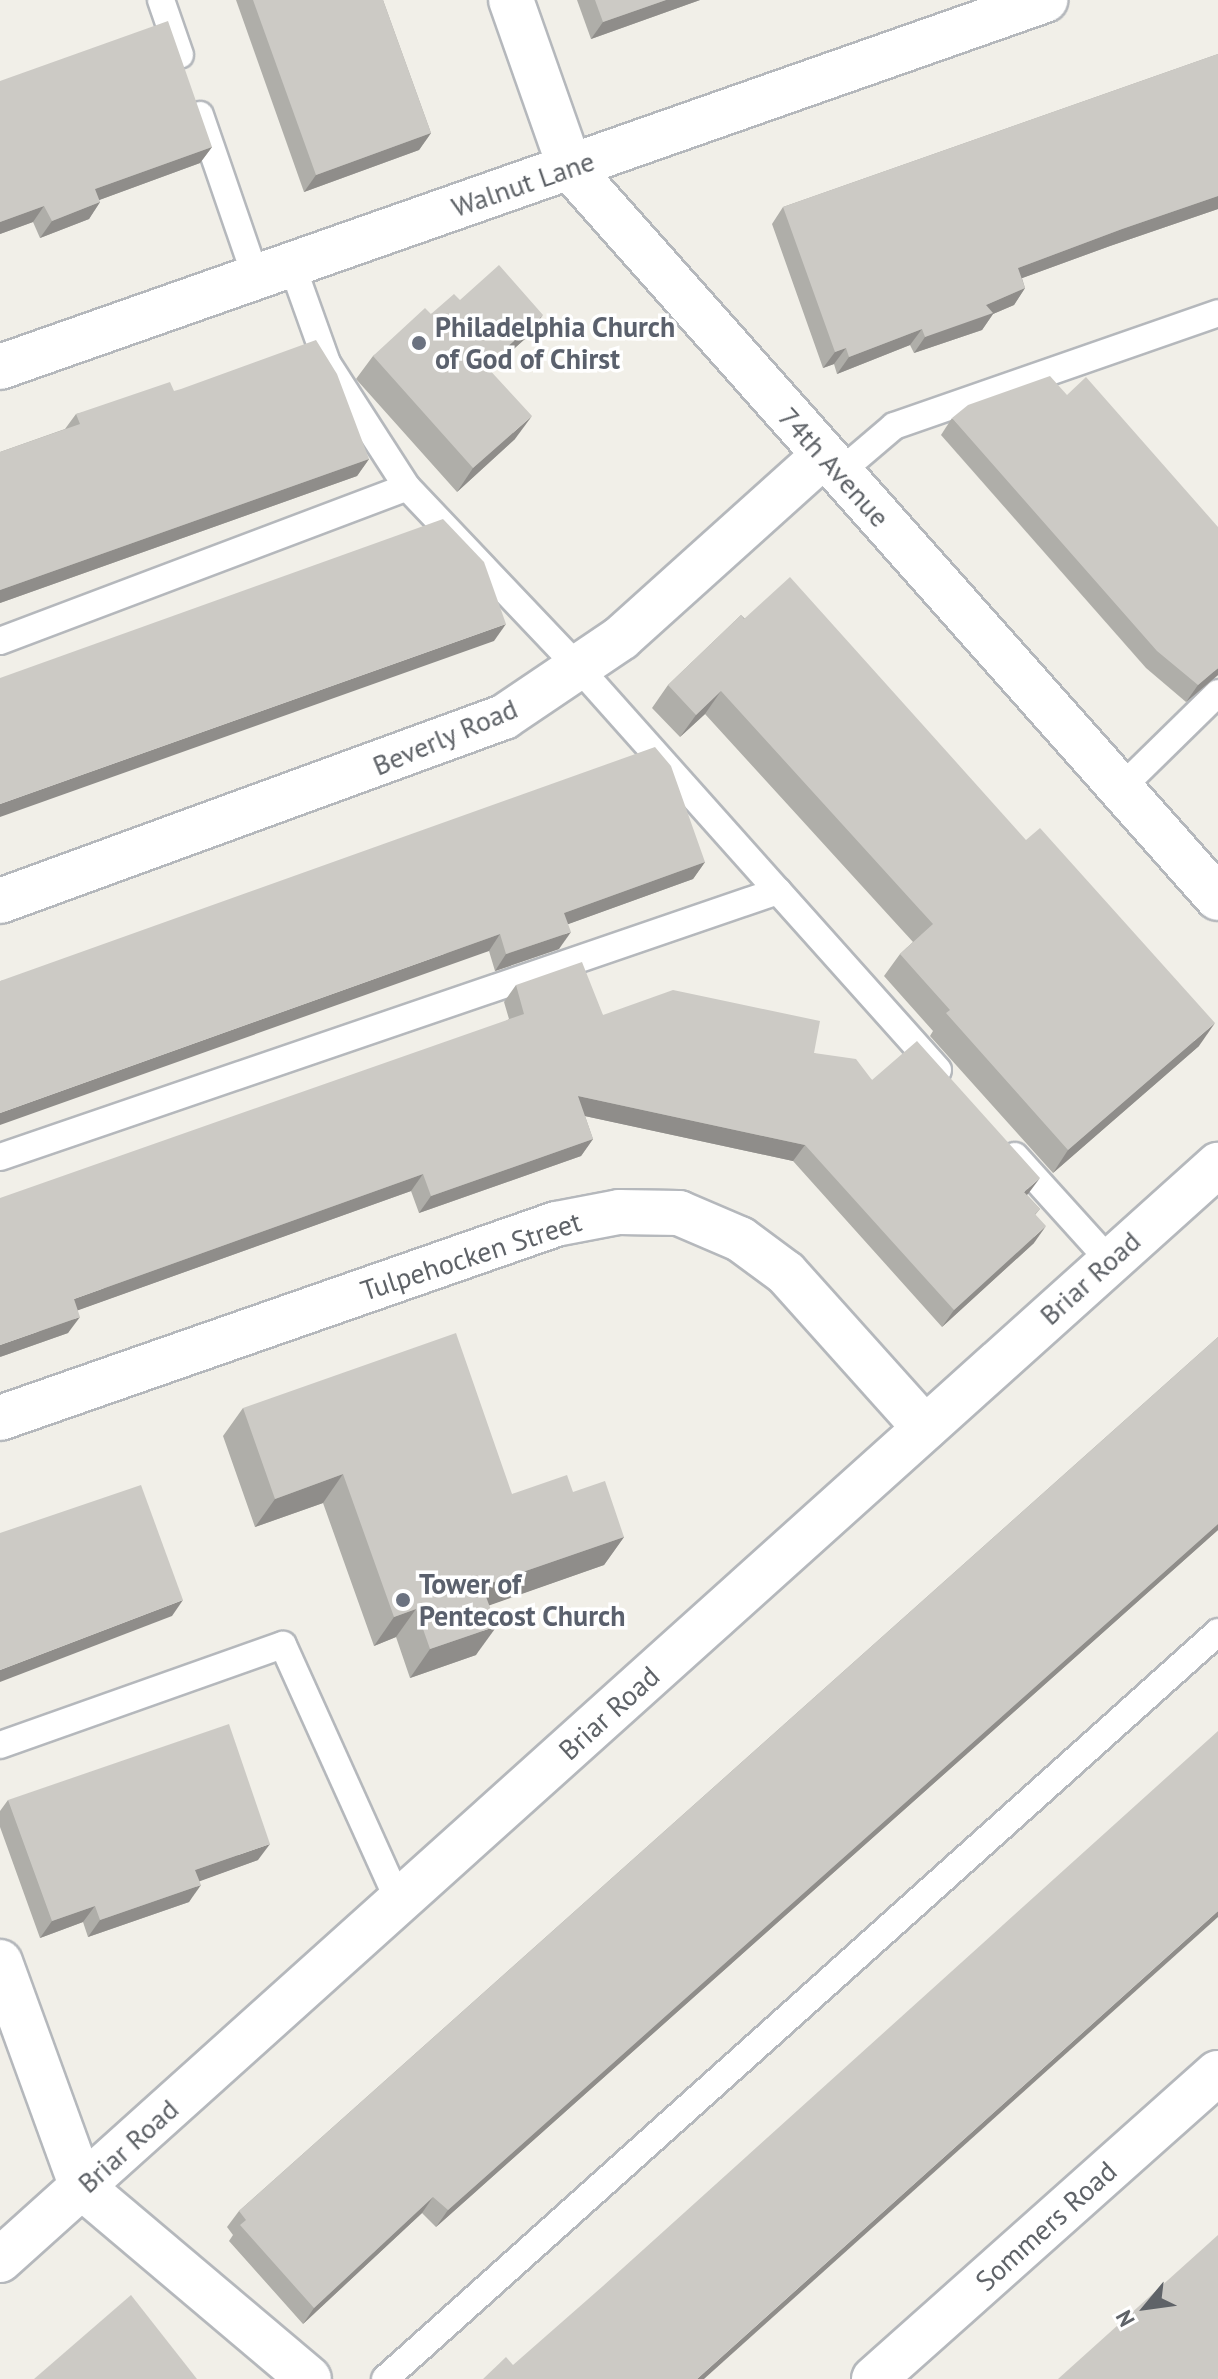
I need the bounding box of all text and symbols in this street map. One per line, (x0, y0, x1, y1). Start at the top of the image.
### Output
street label: Walnut Lane (447, 144, 599, 224)
place label: Philadelphia Church of God of Chirst (435, 310, 676, 376)
marker: Philadelphia Church of God of Chirst (410, 334, 428, 352)
street label: 74th Avenue (771, 400, 897, 534)
street label: Beverly Road (367, 691, 523, 783)
street label: Tulpehocken Street (357, 1205, 585, 1307)
street label: Briar Road (1033, 1224, 1147, 1332)
place label: Tower of Pentecost Church (419, 1567, 626, 1633)
marker: Tower of Pentecost Church (394, 1591, 412, 1609)
street label: Briar Road (552, 1659, 666, 1767)
street label: Briar Road (71, 2092, 185, 2200)
street label: Sommers Road (969, 2154, 1123, 2298)
north arrow (1106, 2267, 1186, 2347)
text: N (1109, 2306, 1141, 2332)

